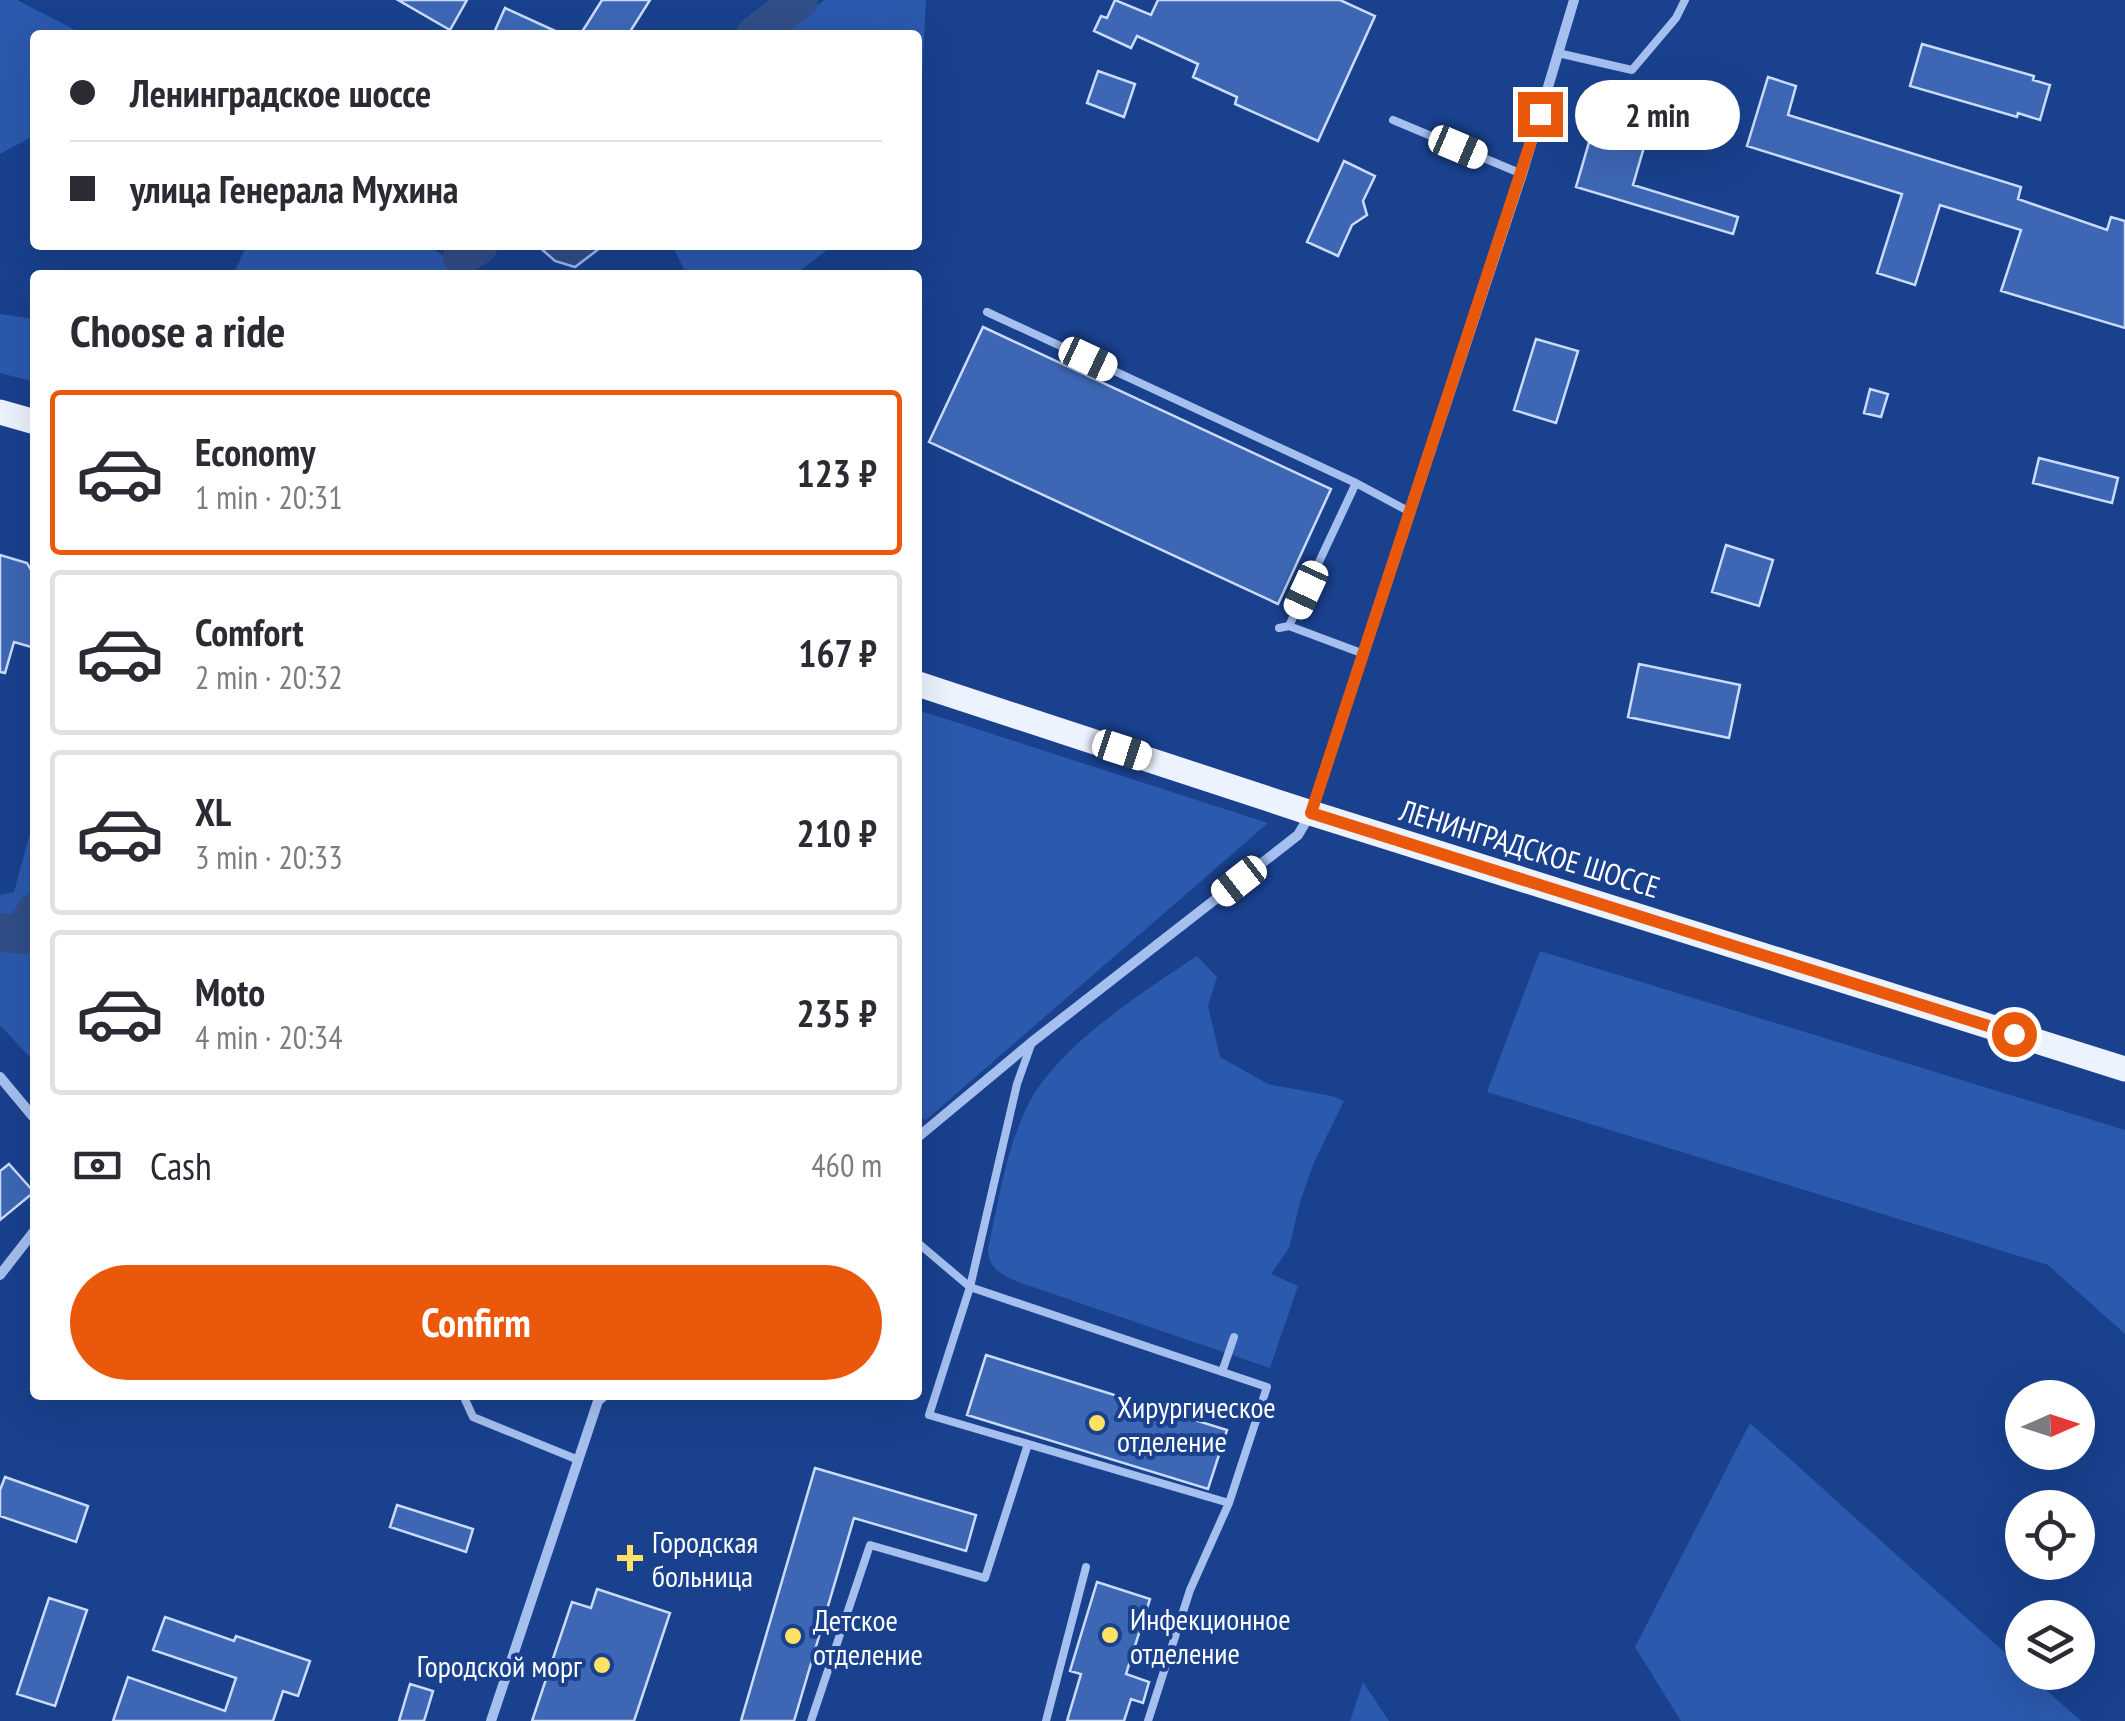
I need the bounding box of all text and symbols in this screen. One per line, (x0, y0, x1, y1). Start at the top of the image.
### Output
text: Ленинградское шоссе (130, 68, 431, 117)
callout: 2 min (1575, 79, 1740, 149)
route end (1518, 92, 1563, 137)
text: 2 min (1625, 94, 1690, 136)
car (1425, 121, 1491, 173)
text: улица Генерала Мухина (130, 164, 459, 213)
text: Choose a ride (70, 301, 285, 359)
car (1054, 333, 1122, 385)
text: Economy (195, 427, 315, 476)
icon: car (75, 428, 165, 518)
text: 123 ₽ (797, 448, 877, 497)
text: 1 min · 20:31 (195, 476, 343, 518)
car (1280, 556, 1332, 624)
text: Comfort (195, 607, 304, 656)
icon: car (75, 608, 165, 698)
text: 167 ₽ (798, 628, 877, 677)
text: 2 min · 20:32 (195, 656, 343, 698)
car (1089, 726, 1155, 774)
text: XL (195, 787, 231, 836)
icon: car (75, 788, 165, 878)
street label: ЛЕНИНГРАДСКОЕ ШОССЕ (1394, 790, 1665, 906)
text: 210 ₽ (797, 808, 877, 857)
text: 3 min · 20:33 (195, 836, 343, 878)
car (1206, 851, 1272, 911)
text: Moto (195, 967, 265, 1016)
icon: car (75, 968, 165, 1058)
text: 235 ₽ (797, 988, 877, 1037)
route start (1992, 1012, 2037, 1057)
text: 4 min · 20:34 (195, 1016, 343, 1058)
icon: cash (70, 1138, 125, 1193)
text: Cash (150, 1141, 212, 1190)
text: 460 m (811, 1144, 882, 1186)
button: Confirm (70, 1265, 882, 1380)
north arrow (2005, 1380, 2095, 1470)
map controls (2005, 1380, 2095, 1690)
place label: Хирургическое отделение (1117, 1387, 1276, 1460)
marker: Хирургическое отделение (1086, 1412, 1108, 1434)
button: locate (2005, 1490, 2095, 1580)
place label: Городская больница (652, 1522, 758, 1595)
marker: Городская больница (617, 1545, 643, 1571)
place label: Инфекционное отделение (1130, 1599, 1291, 1672)
place label: Детское отделение (813, 1600, 923, 1673)
button: layers (2005, 1600, 2095, 1690)
marker: Инфекционное отделение (1099, 1624, 1121, 1646)
marker: Детское отделение (782, 1625, 804, 1647)
place label: Городской морг (417, 1646, 582, 1685)
marker: Городской морг (591, 1654, 613, 1676)

